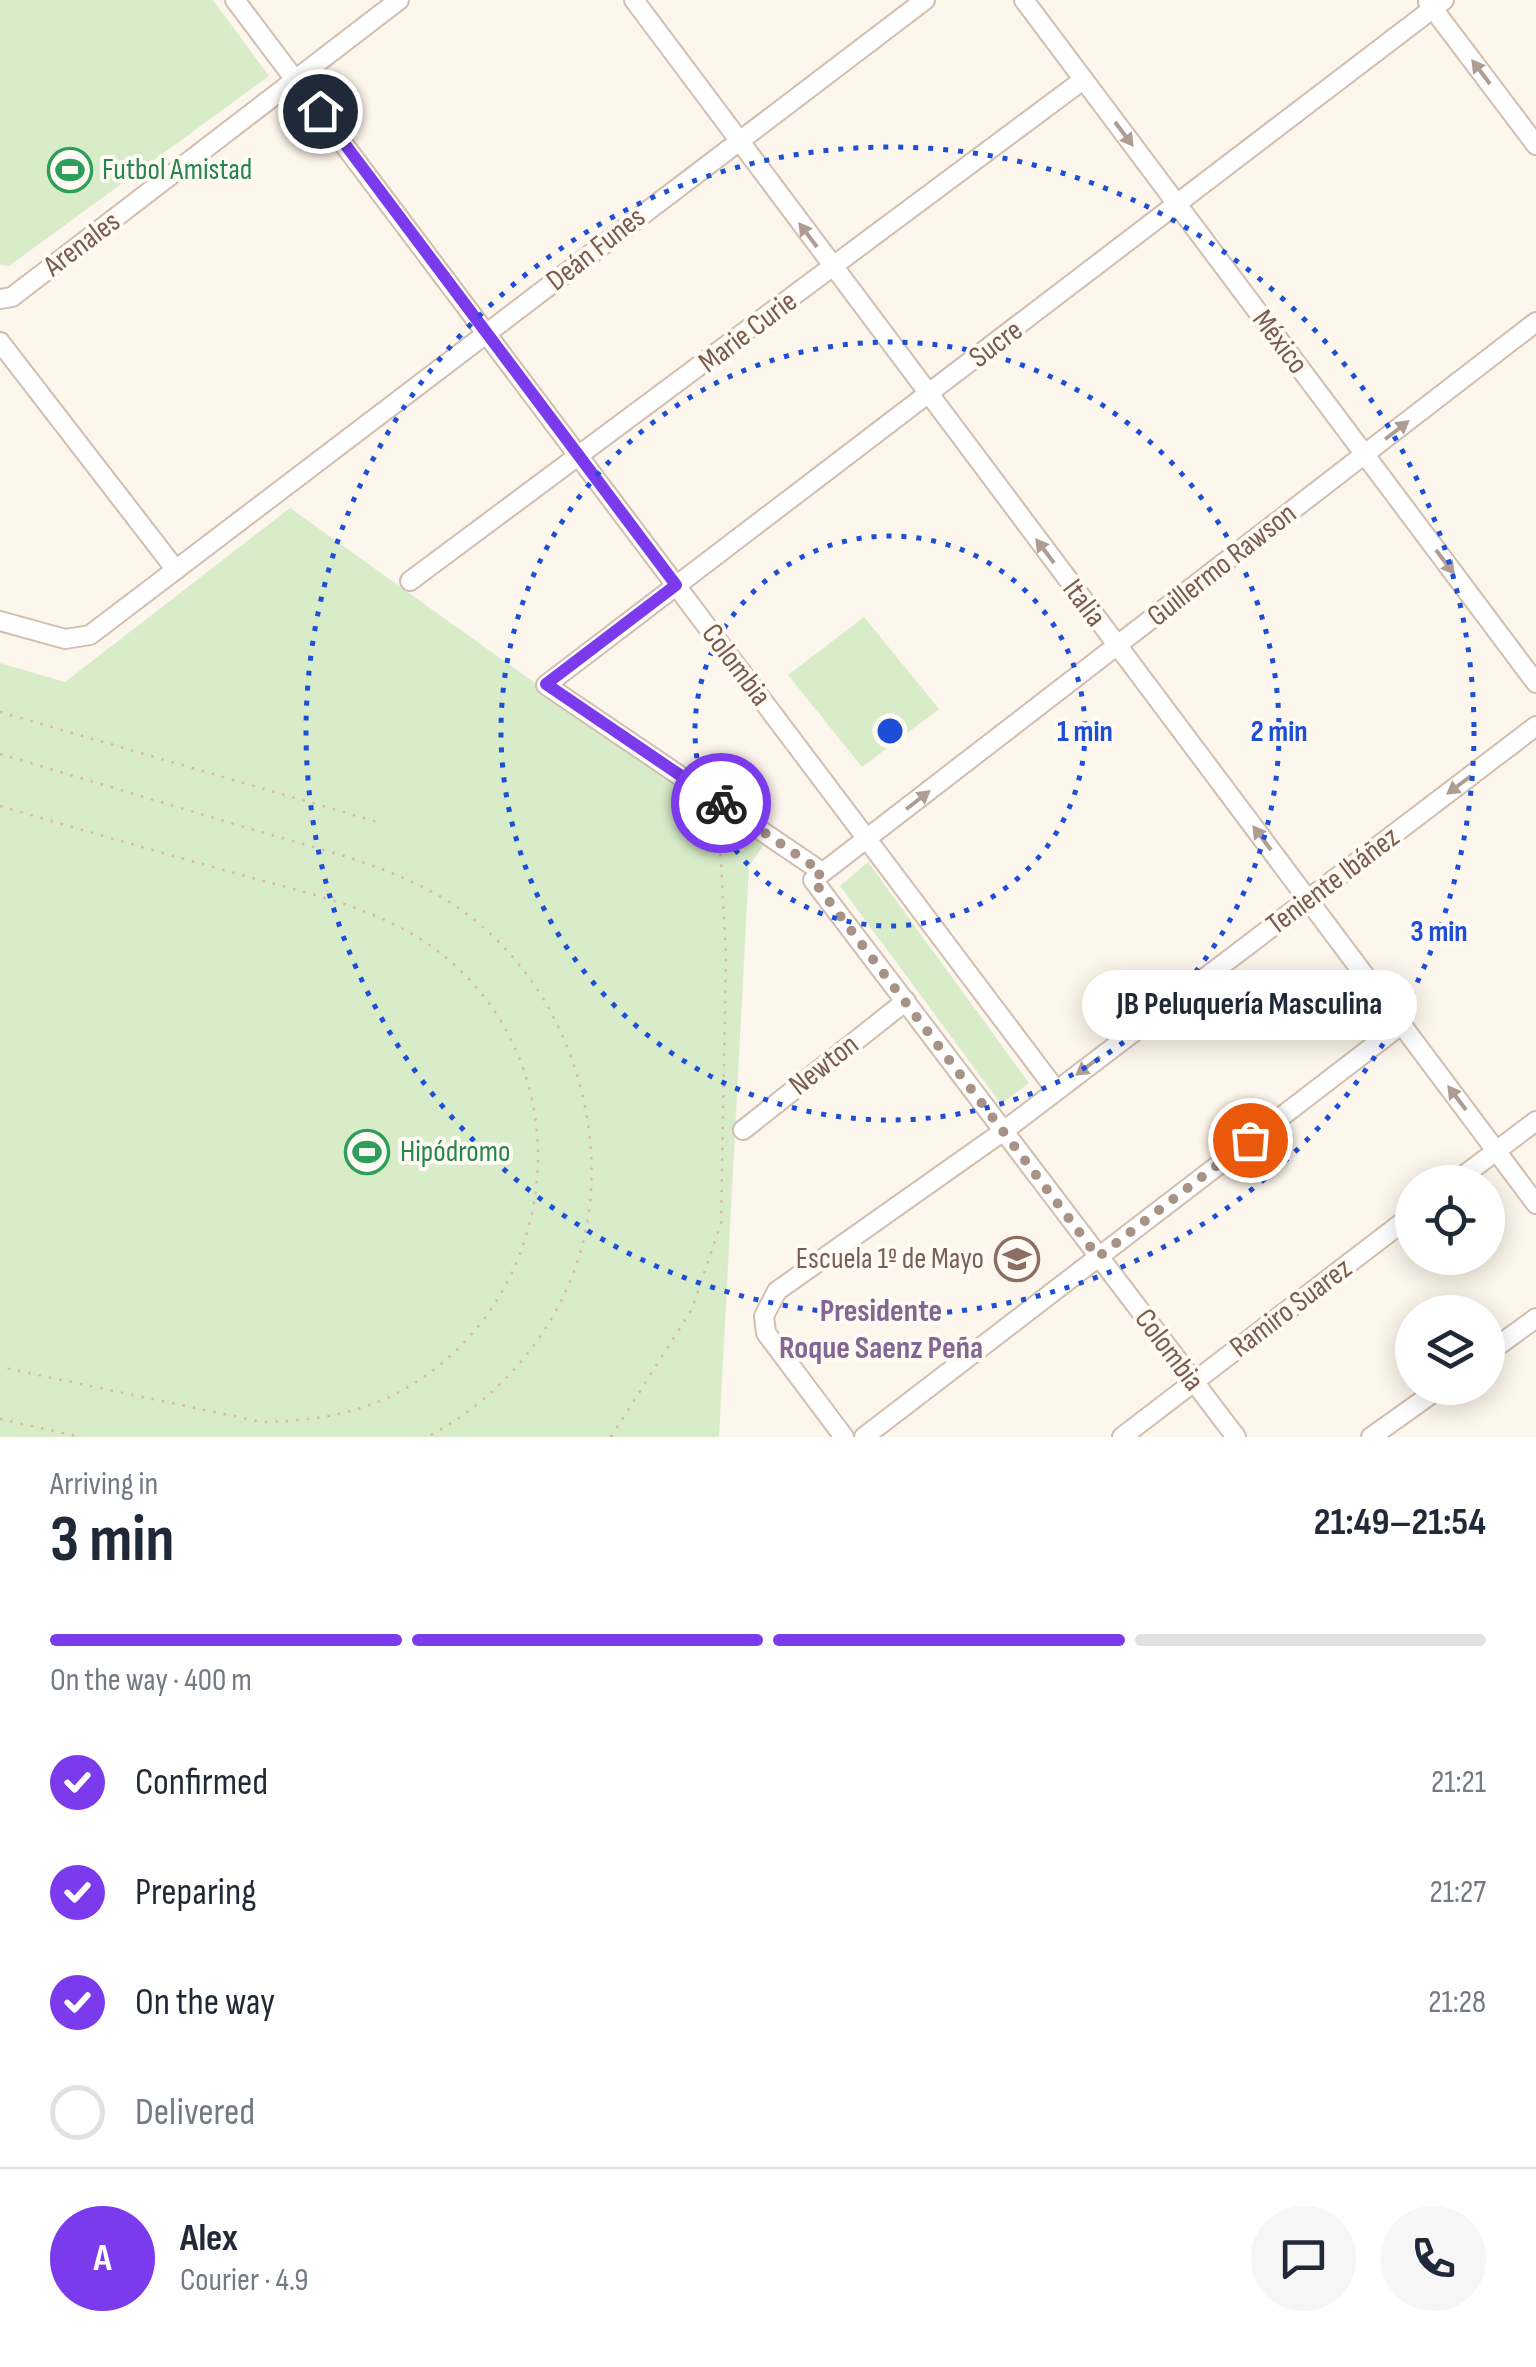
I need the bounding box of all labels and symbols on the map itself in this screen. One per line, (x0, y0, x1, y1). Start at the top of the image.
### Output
one-way arrow (1472, 59, 1492, 85)
pin (278, 69, 363, 154)
one-way arrow (1114, 121, 1134, 147)
sports icon: Futbol Amistad (47, 147, 93, 193)
place label: Futbol Amistad (102, 152, 252, 188)
street label: Deán Funes (539, 199, 653, 299)
street label: Arenales (36, 204, 127, 285)
one-way arrow (799, 222, 819, 248)
street label: Marie Curie (692, 283, 804, 381)
street label: México (1244, 303, 1316, 381)
street label: Sucre (962, 312, 1030, 376)
one-way arrow (1384, 420, 1409, 441)
street label: Guillermo Rawson (1140, 496, 1304, 634)
one-way arrow (1035, 538, 1056, 564)
one-way arrow (1434, 549, 1454, 575)
street label: Italia (1055, 572, 1113, 634)
street label: Colombia (693, 617, 779, 713)
centre of rings (872, 713, 908, 749)
text: 1 min (1057, 714, 1113, 750)
text: 2 min (1250, 714, 1308, 750)
courier (671, 753, 771, 853)
one-way arrow (1446, 775, 1472, 796)
one-way arrow (905, 790, 931, 810)
street label: Teniente Ibáñez (1259, 819, 1407, 943)
one-way arrow (1253, 825, 1273, 851)
text: 3 min (1410, 914, 1468, 950)
callout: JB Peluquería Masculina (1082, 970, 1418, 1040)
street label: Newton (782, 1027, 866, 1103)
one-way arrow (1075, 1056, 1101, 1076)
one-way arrow (1448, 1085, 1468, 1111)
pin (1208, 1098, 1293, 1183)
sports icon: Hipódromo (344, 1129, 390, 1175)
place label: Hipódromo (400, 1134, 511, 1170)
school or university icon: Escuela 1º de Mayo (994, 1236, 1040, 1282)
place label: Escuela 1º de Mayo (796, 1241, 984, 1277)
street label: Ramiro Suarez (1223, 1250, 1359, 1365)
district label: Presidente Roque Saenz Peña (779, 1292, 983, 1368)
street label: Colombia (1126, 1302, 1212, 1398)

